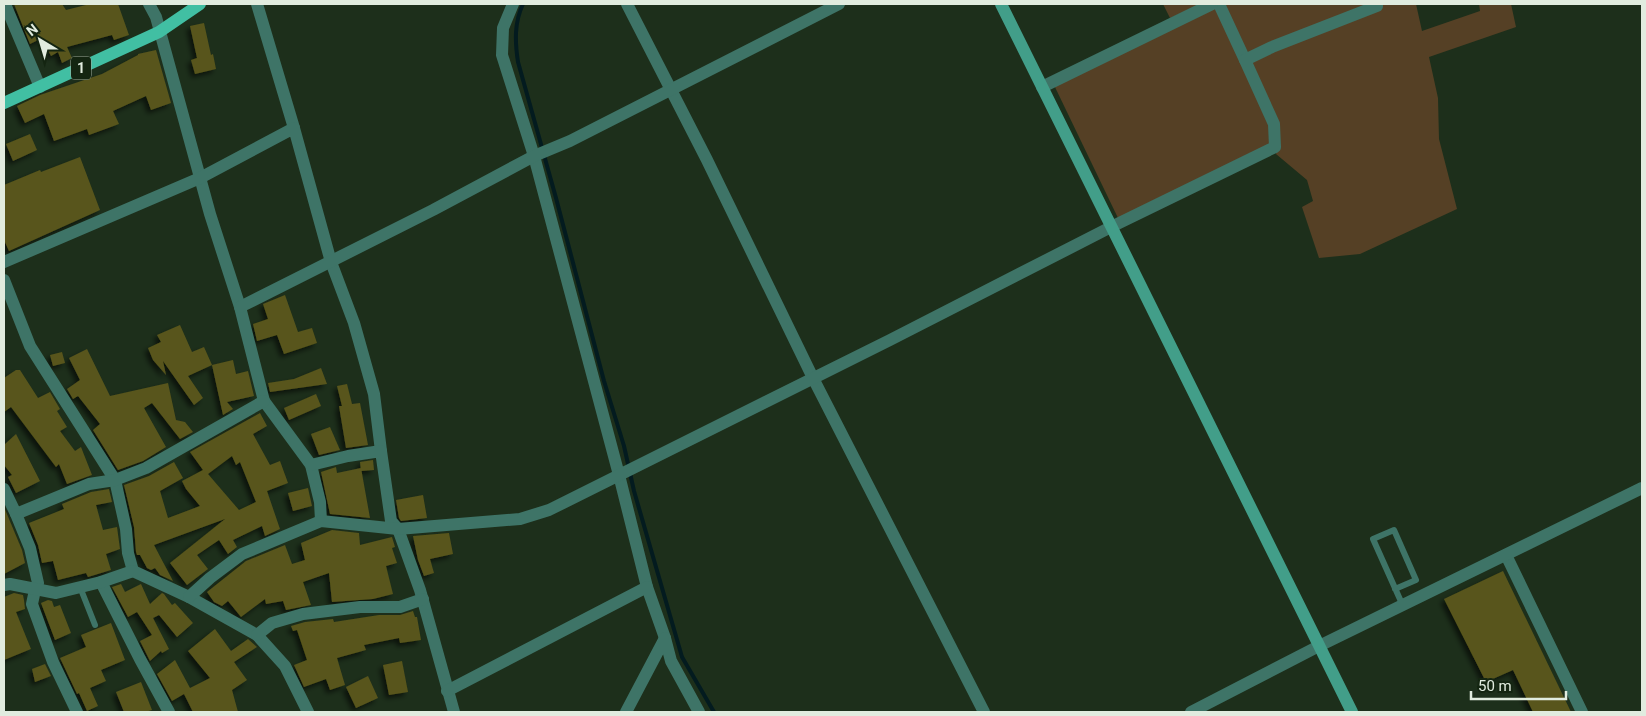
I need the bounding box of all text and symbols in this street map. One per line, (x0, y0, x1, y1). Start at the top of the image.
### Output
north arrow (15, 15, 65, 65)
text: N (23, 20, 41, 39)
road number: 1 (71, 56, 91, 80)
scale bar (1471, 668, 1566, 700)
text: 50 m (1478, 677, 1512, 695)

